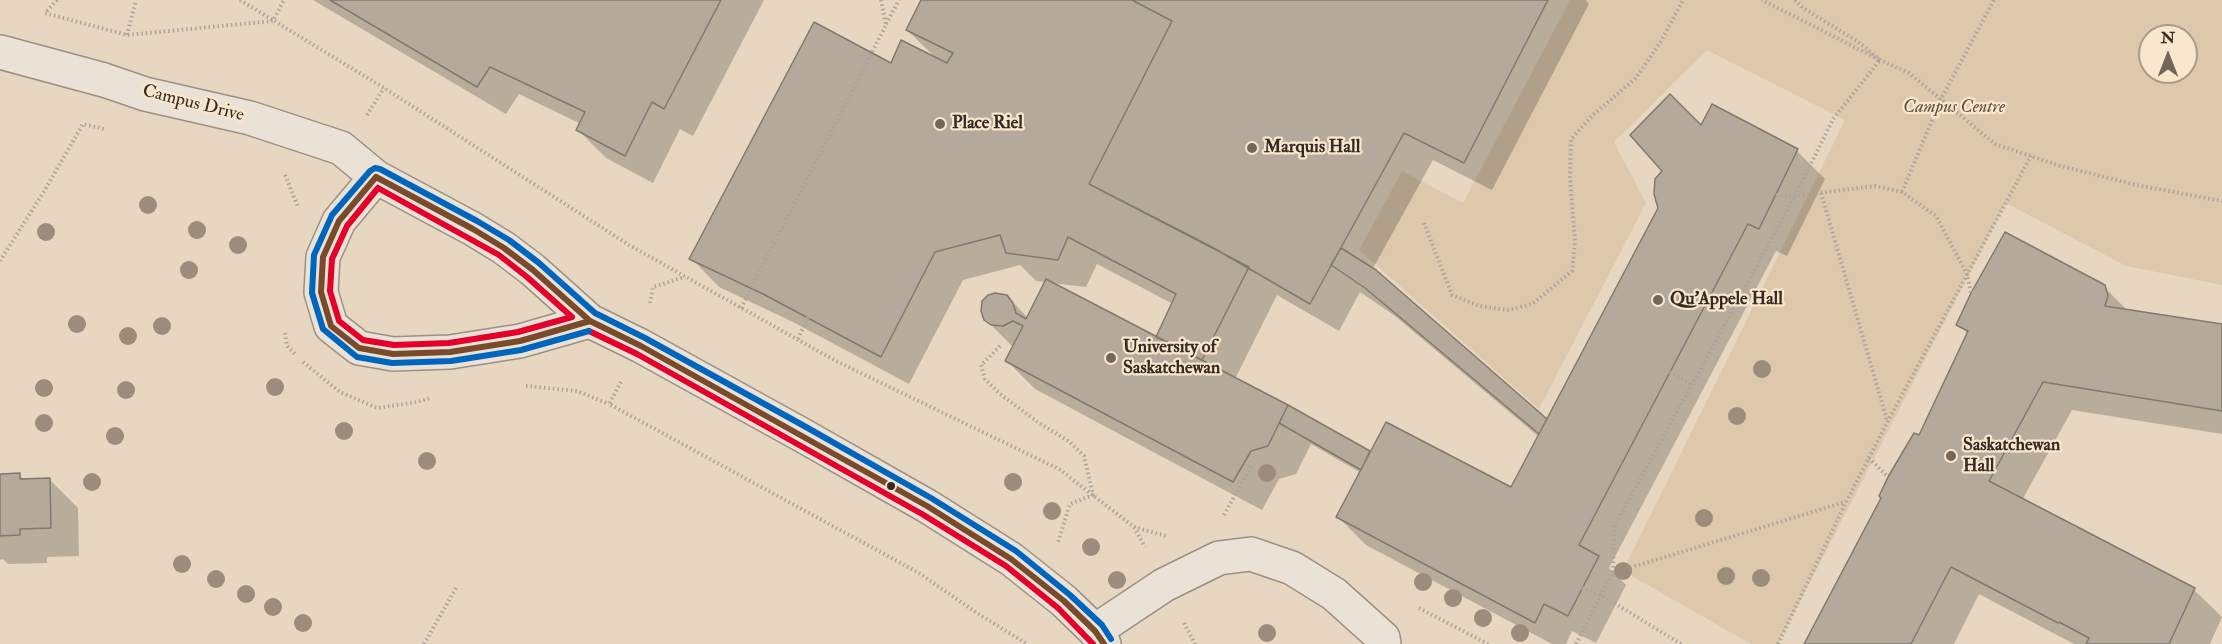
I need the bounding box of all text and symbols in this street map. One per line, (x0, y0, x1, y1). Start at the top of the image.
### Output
north arrow (2138, 24, 2198, 84)
text: N (2161, 28, 2175, 48)
street label: Campus Drive (140, 81, 246, 127)
park label: Campus Centre (1903, 97, 2005, 119)
place label: Place Riel (952, 113, 1023, 135)
marker: Place Riel (933, 117, 947, 131)
place label: Marquis Hall (1264, 137, 1360, 159)
marker: Marquis Hall (1245, 141, 1259, 155)
place label: Qu'Appele Hall (1670, 289, 1783, 311)
marker: Qu'Appele Hall (1651, 293, 1665, 307)
place label: University of Saskatchewan (1123, 337, 1220, 380)
marker: University of Saskatchewan (1104, 351, 1118, 365)
place label: Saskatchewan Hall (1963, 435, 2060, 478)
marker: Saskatchewan Hall (1944, 449, 1958, 463)
unlabelled marker (885, 480, 897, 492)

